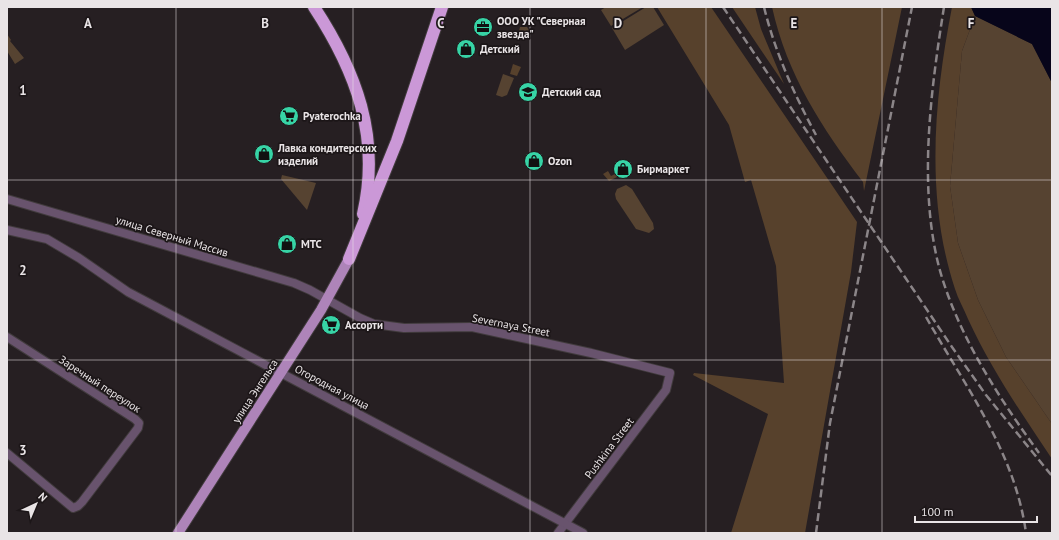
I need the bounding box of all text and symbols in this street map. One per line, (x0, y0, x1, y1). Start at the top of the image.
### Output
place label: ООО УК "Северная звезда" (497, 14, 586, 41)
text: A (84, 15, 92, 32)
text: B (261, 15, 269, 32)
text: C (437, 15, 445, 32)
text: D (614, 15, 622, 32)
text: E (791, 15, 798, 32)
text: F (968, 15, 975, 32)
office icon: ООО УК "Северная звезда" (472, 16, 494, 38)
shop icon: Детский (455, 38, 477, 60)
place label: Детский (480, 42, 520, 56)
school or university icon: Детский сад (517, 81, 539, 103)
text: 1 (19, 82, 27, 99)
place label: Детский сад (542, 85, 602, 99)
supermarket icon: Pyaterochka (278, 105, 300, 127)
place label: Pyaterochka (303, 109, 361, 123)
place label: Лавка кондитерских изделий (277, 141, 377, 168)
shop icon: Лавка кондитерских изделий (253, 143, 275, 165)
shop icon: Ozon (523, 150, 545, 172)
place label: Ozon (548, 154, 572, 168)
shop icon: Бирмаркет (612, 158, 634, 180)
place label: Бирмаркет (637, 162, 690, 176)
street label: улица Северный Массив (114, 212, 230, 260)
shop icon: МТС (276, 233, 298, 255)
place label: МТС (301, 237, 322, 251)
text: 2 (19, 262, 27, 279)
street label: Severnaya Street (471, 311, 551, 339)
supermarket icon: Ассорти (320, 314, 342, 336)
place label: Ассорти (345, 318, 383, 332)
street label: Заречный переулок (56, 352, 144, 416)
street label: улица Энгельса (229, 356, 281, 426)
street label: Огородная улица (292, 361, 372, 413)
street label: Pushkina Street (581, 414, 637, 481)
text: 3 (19, 442, 27, 459)
north arrow (16, 484, 56, 524)
text: N (35, 489, 50, 504)
scale bar (915, 498, 1037, 524)
text: 100 m (921, 504, 954, 519)

